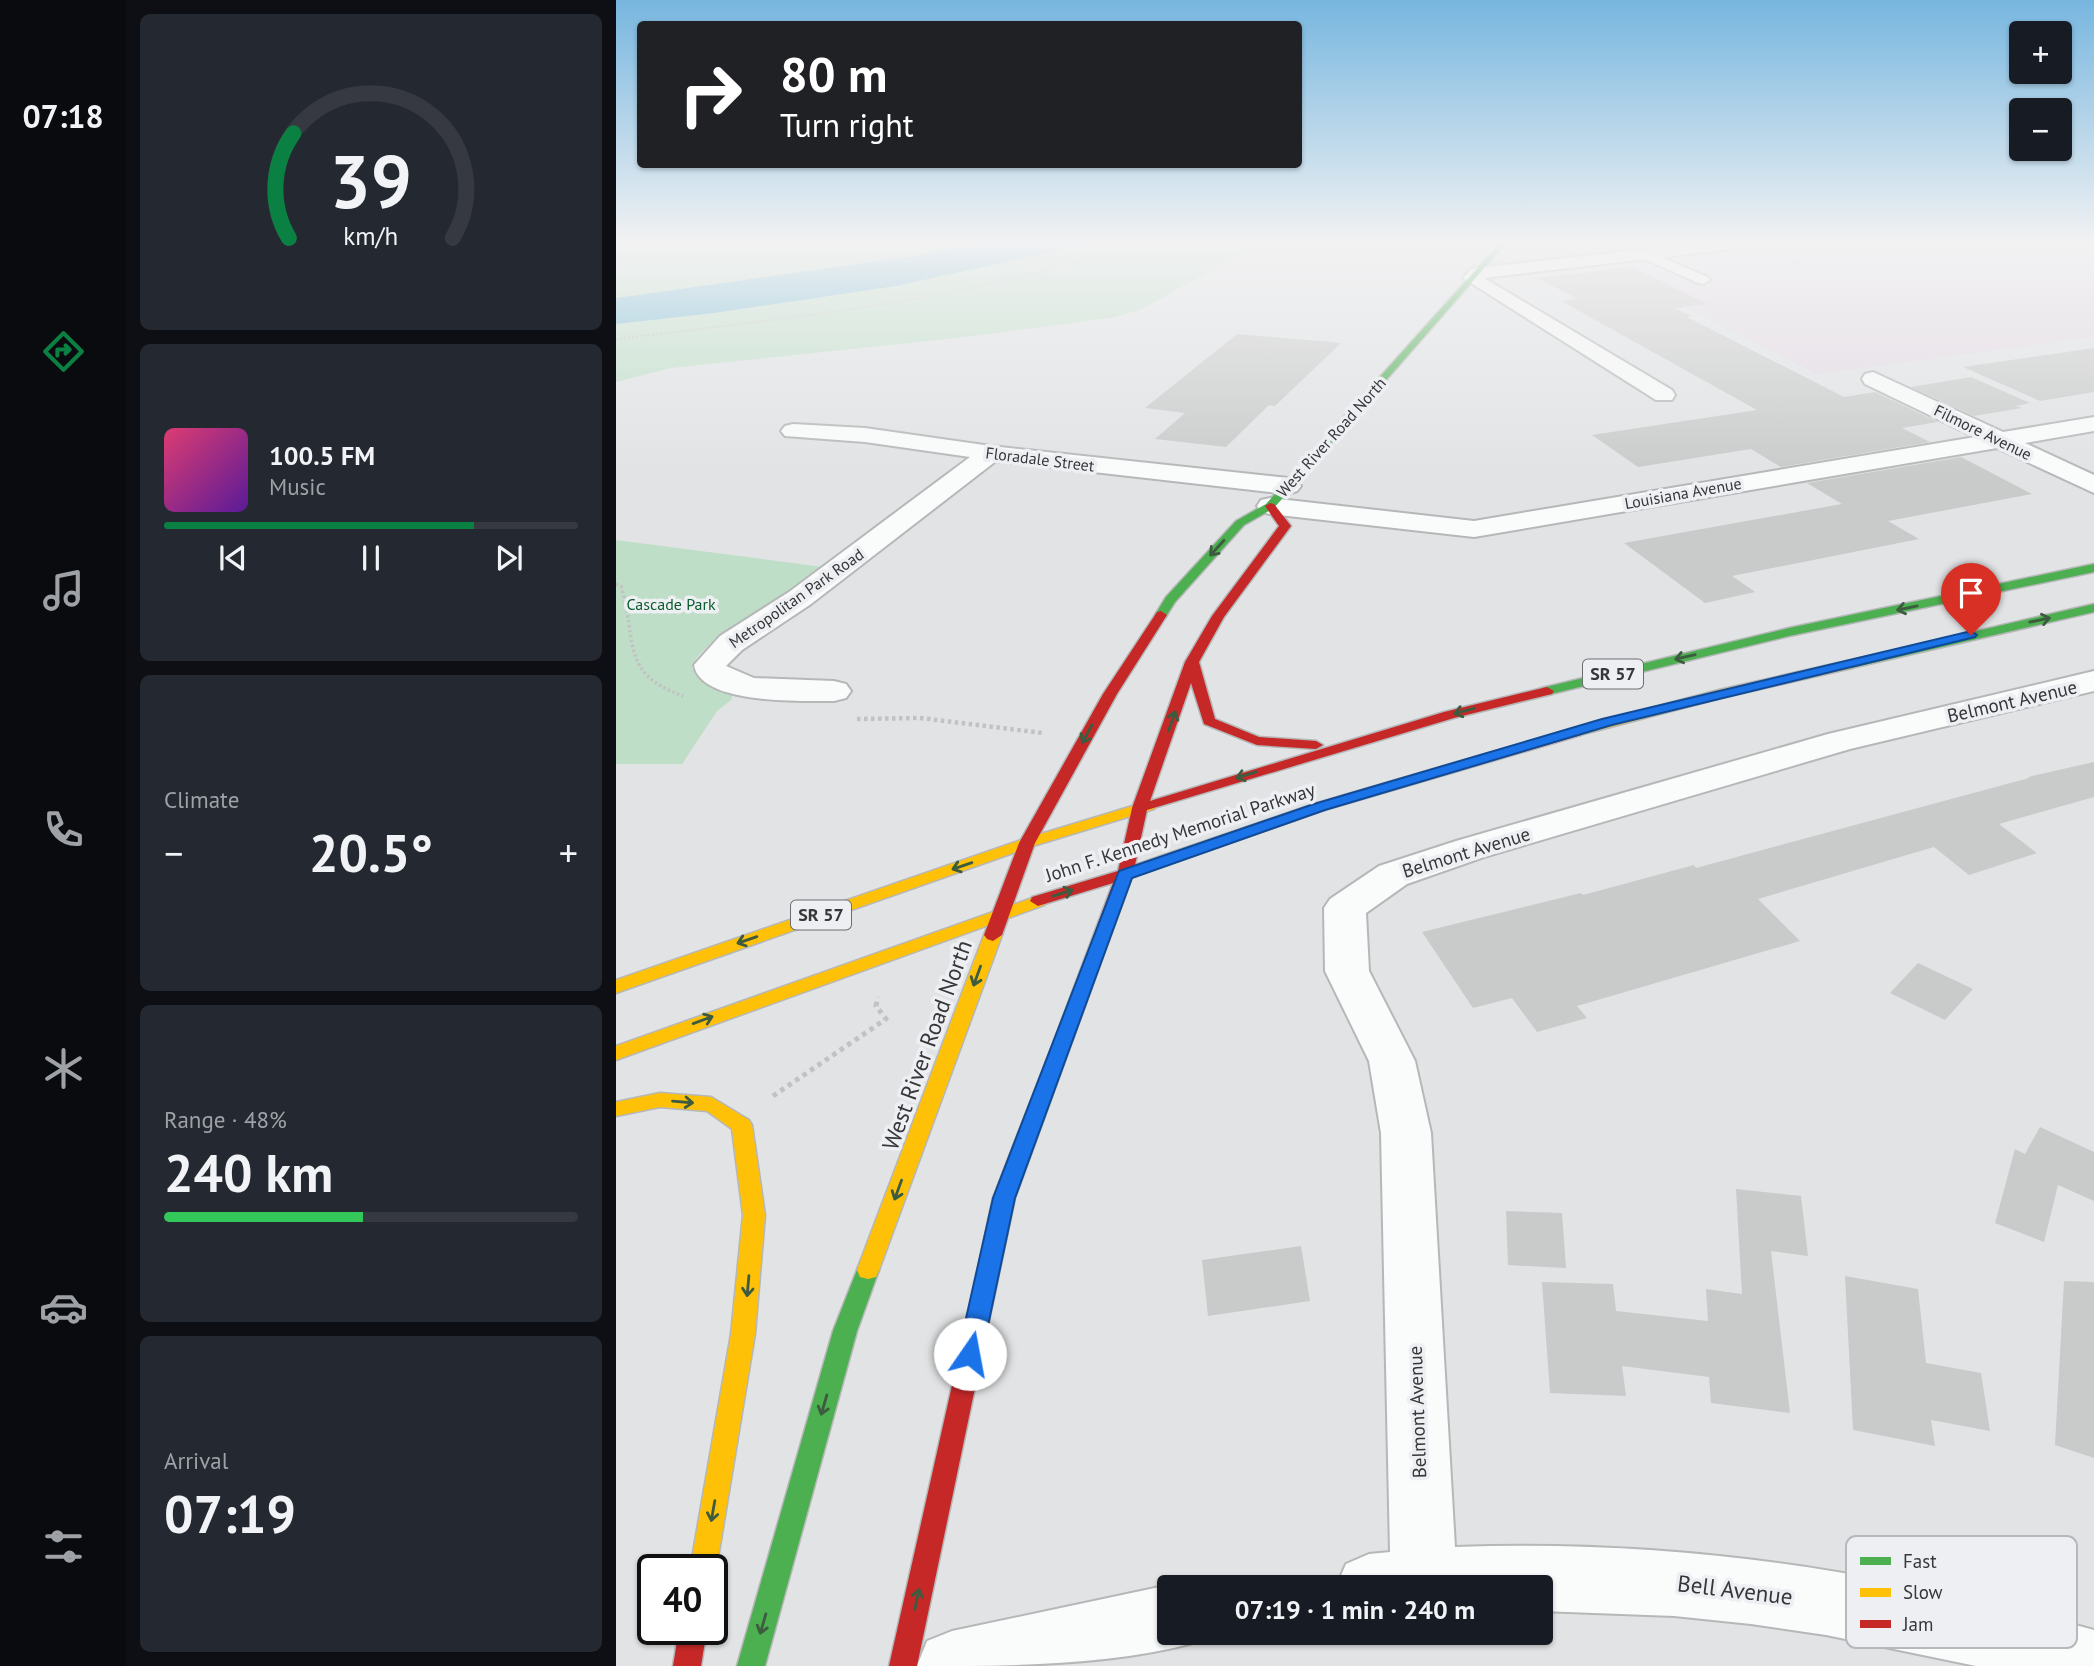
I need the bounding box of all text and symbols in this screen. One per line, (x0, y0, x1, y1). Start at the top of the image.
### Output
map controls (2009, 21, 2072, 161)
button: + (2009, 21, 2072, 84)
text: 80 m (780, 42, 887, 106)
icon: right (665, 49, 756, 140)
text: 07:18 (22, 95, 104, 137)
button: − (2009, 98, 2072, 161)
text: Turn right (780, 104, 914, 146)
text: 39 (330, 135, 412, 229)
text: km/h (344, 220, 398, 252)
icon: directions (39, 327, 88, 376)
street label: West River Road North (1272, 373, 1390, 501)
street label: Filmore Avenue (1931, 400, 2035, 464)
text: 100.5 FM (269, 439, 375, 472)
street label: Floradale Street (984, 442, 1096, 476)
text: Music (269, 472, 326, 501)
street label: Louisiana Avenue (1623, 473, 1743, 513)
icon: previous (214, 539, 252, 577)
icon: pause (352, 539, 390, 577)
icon: next (490, 539, 528, 577)
one-way arrow (1208, 539, 1225, 556)
street label: Metropolitan Park Road (725, 544, 867, 652)
pin (1941, 563, 2001, 635)
icon: music (39, 566, 88, 615)
icon: arrive (1952, 574, 1990, 612)
park label: Cascade Park (626, 594, 716, 614)
one-way arrow (1896, 601, 1919, 615)
one-way arrow (2028, 612, 2051, 626)
one-way arrow (1674, 651, 1697, 664)
road number: SR 57 (1583, 660, 1643, 688)
street label: Belmont Avenue (1945, 674, 2079, 728)
one-way arrow (1454, 705, 1476, 718)
one-way arrow (1167, 711, 1179, 733)
one-way arrow (1080, 723, 1093, 744)
one-way arrow (1235, 770, 1257, 783)
street label: John F. Kennedy Memorial Parkway (1041, 777, 1318, 887)
text: Climate (164, 785, 239, 814)
icon: phone (39, 805, 88, 854)
text: 20.5° (309, 819, 433, 886)
street label: Belmont Avenue (1399, 821, 1533, 883)
text: − (164, 828, 183, 877)
text: + (559, 828, 578, 877)
one-way arrow (951, 860, 973, 873)
one-way arrow (1051, 886, 1073, 899)
road number: SR 57 (791, 900, 851, 930)
one-way arrow (737, 935, 759, 947)
street label: West River Road North (875, 936, 978, 1154)
one-way arrow (969, 965, 982, 987)
one-way arrow (691, 1013, 713, 1025)
icon: climate (39, 1044, 88, 1093)
one-way arrow (671, 1095, 694, 1108)
text: Range · 48% (164, 1105, 287, 1134)
text: 240 km (164, 1139, 333, 1206)
one-way arrow (890, 1178, 903, 1200)
one-way arrow (741, 1274, 754, 1297)
icon: car (39, 1283, 88, 1332)
position arrow (933, 1317, 1007, 1391)
street label: Belmont Avenue (1403, 1345, 1431, 1479)
one-way arrow (817, 1393, 830, 1416)
text: Arrival (164, 1446, 228, 1475)
text: 07:19 (164, 1480, 296, 1547)
one-way arrow (706, 1499, 719, 1521)
icon: filters (39, 1522, 88, 1571)
legend (1846, 1536, 2077, 1648)
text: Fast (1903, 1549, 1937, 1573)
speed limit sign: 40 (637, 1554, 728, 1645)
street label: Bell Avenue (1676, 1568, 1794, 1611)
text: Slow (1903, 1580, 1943, 1604)
one-way arrow (911, 1588, 924, 1611)
text: 07:19 · 1 min · 240 m (1235, 1593, 1475, 1626)
text: Jam (1902, 1612, 1933, 1636)
one-way arrow (755, 1613, 768, 1635)

